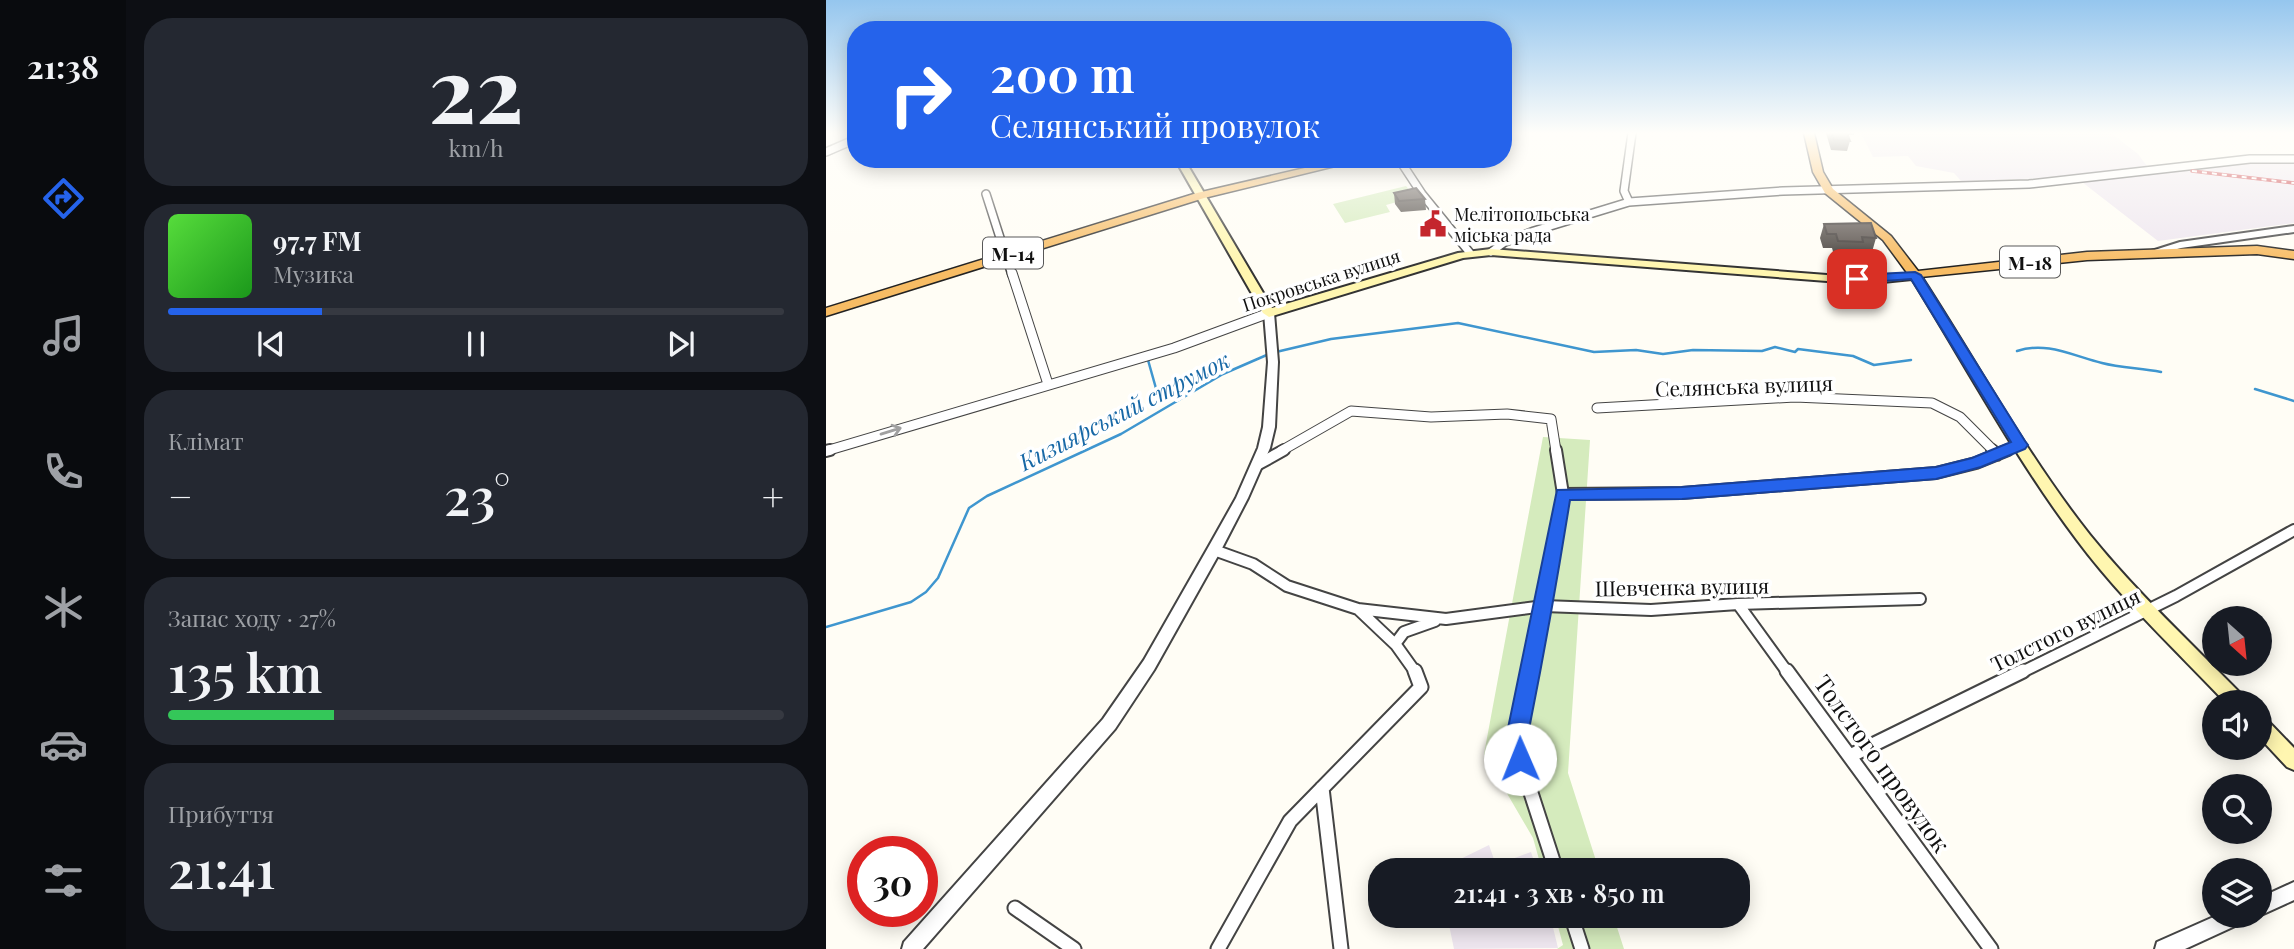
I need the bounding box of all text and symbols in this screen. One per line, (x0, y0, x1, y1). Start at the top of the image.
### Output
text: 22 (428, 26, 524, 147)
text: 200 m (990, 40, 1135, 105)
text: 21:38 (27, 44, 99, 87)
icon: right (875, 49, 966, 140)
text: Селянський провулок (990, 103, 1320, 146)
text: km/h (448, 132, 504, 163)
icon: directions (39, 174, 88, 223)
place label: Мелітопольська міська рада (1454, 202, 1590, 247)
public building icon: Мелітопольська міська рада (1418, 209, 1448, 239)
text: 97.7 FM (273, 223, 362, 258)
road number: М-14 (983, 238, 1043, 268)
street label: Покровська вулиця (1239, 243, 1403, 317)
road number: М-18 (2000, 246, 2060, 278)
pin (1827, 249, 1887, 309)
text: Музика (273, 258, 354, 289)
icon: arrive (1838, 260, 1876, 298)
icon: music (39, 311, 88, 360)
icon: previous (252, 325, 290, 363)
icon: pause (457, 325, 495, 363)
icon: next (662, 325, 700, 363)
water label: Кизиярський струмок (1012, 343, 1235, 477)
street label: Селянська вулиця (1655, 368, 1833, 402)
one-way arrow (880, 424, 902, 437)
text: Клімат (168, 425, 244, 456)
icon: phone (39, 447, 88, 496)
text: 23° (444, 460, 510, 529)
text: − (168, 470, 193, 521)
text: + (762, 470, 784, 521)
street label: Шевченка вулиця (1595, 570, 1769, 602)
street label: Толстого вулиця (1986, 581, 2144, 677)
icon: climate (39, 583, 88, 632)
text: Запас ходу · 27% (168, 602, 336, 633)
north arrow (2202, 606, 2272, 676)
map controls (2202, 606, 2272, 928)
text: 135 km (168, 637, 322, 706)
street label: Толстого провулок (1808, 668, 1958, 858)
button: sound (2202, 690, 2272, 760)
icon: car (39, 720, 88, 769)
position arrow (1483, 722, 1557, 796)
button: search (2202, 774, 2272, 844)
text: Прибуття (168, 798, 274, 829)
text: 21:41 (168, 833, 275, 902)
speed limit sign: 30 (847, 836, 938, 927)
icon: filters (39, 856, 88, 905)
button: layers (2202, 858, 2272, 928)
text: 21:41 · 3 хв · 850 m (1453, 875, 1665, 910)

